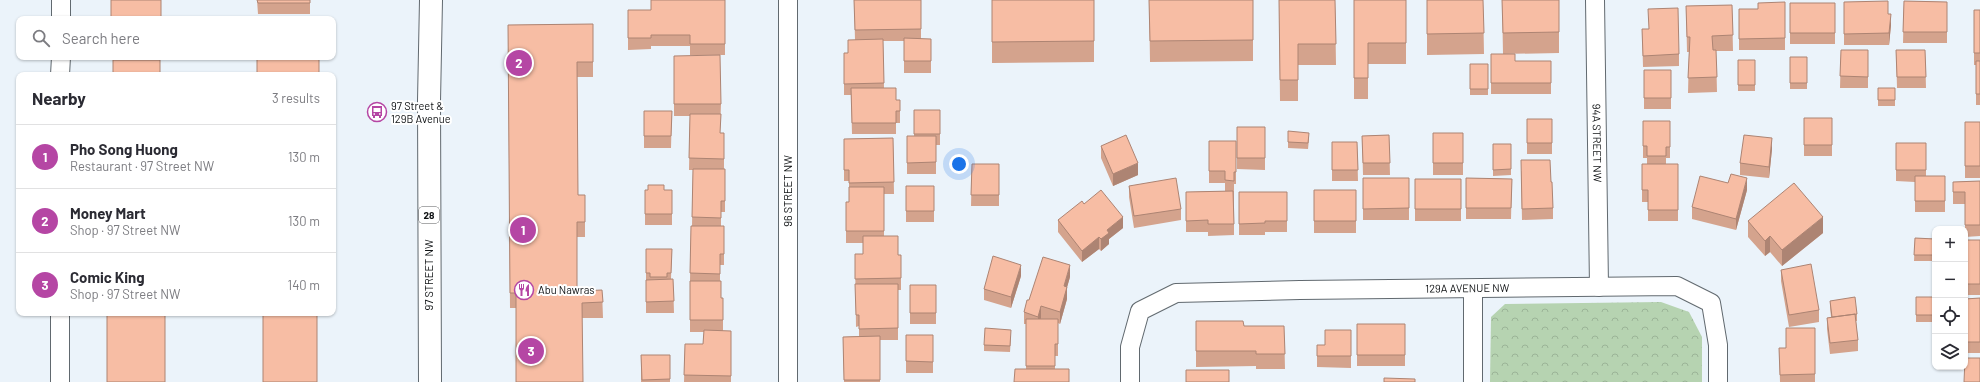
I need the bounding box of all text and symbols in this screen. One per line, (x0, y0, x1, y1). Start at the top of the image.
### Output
search box (16, 16, 336, 60)
icon: search (30, 27, 52, 49)
text: Search here (62, 29, 140, 47)
pin: 2 (506, 48, 532, 78)
text: Nearby (32, 88, 86, 108)
text: 3 results (272, 90, 320, 106)
place label: 97 Street & 129B Avenue (391, 99, 451, 125)
bus stop icon: 97 Street & 129B Avenue (366, 101, 388, 123)
street label: 94A STREET NW (1590, 104, 1605, 183)
text: Pho Song Huong (70, 140, 178, 158)
text: 1 (43, 149, 47, 165)
text: 130 m (288, 149, 320, 165)
your location (949, 154, 969, 174)
street label: 96 STREET NW (781, 155, 794, 227)
text: Restaurant · 97 Street NW (70, 158, 214, 174)
text: Money Mart (70, 204, 146, 222)
road number: 28 (419, 207, 439, 223)
text: 2 (41, 213, 49, 229)
text: 130 m (288, 213, 320, 229)
pin: 1 (510, 215, 536, 245)
text: Shop · 97 Street NW (70, 222, 181, 238)
map controls (1932, 226, 1968, 370)
button: + (1932, 226, 1968, 262)
street label: 97 STREET NW (422, 239, 435, 311)
button: − (1932, 262, 1968, 298)
text: Comic King (70, 268, 145, 286)
text: 3 (41, 277, 49, 293)
text: 140 m (288, 277, 320, 293)
restaurant icon: Abu Nawras (513, 279, 535, 301)
street label: 129A AVENUE NW (1425, 281, 1510, 295)
place label: Abu Nawras (538, 283, 595, 296)
text: Shop · 97 Street NW (70, 286, 181, 302)
button: locate (1932, 298, 1968, 334)
button: layers (1932, 334, 1968, 370)
pin: 3 (518, 336, 544, 366)

